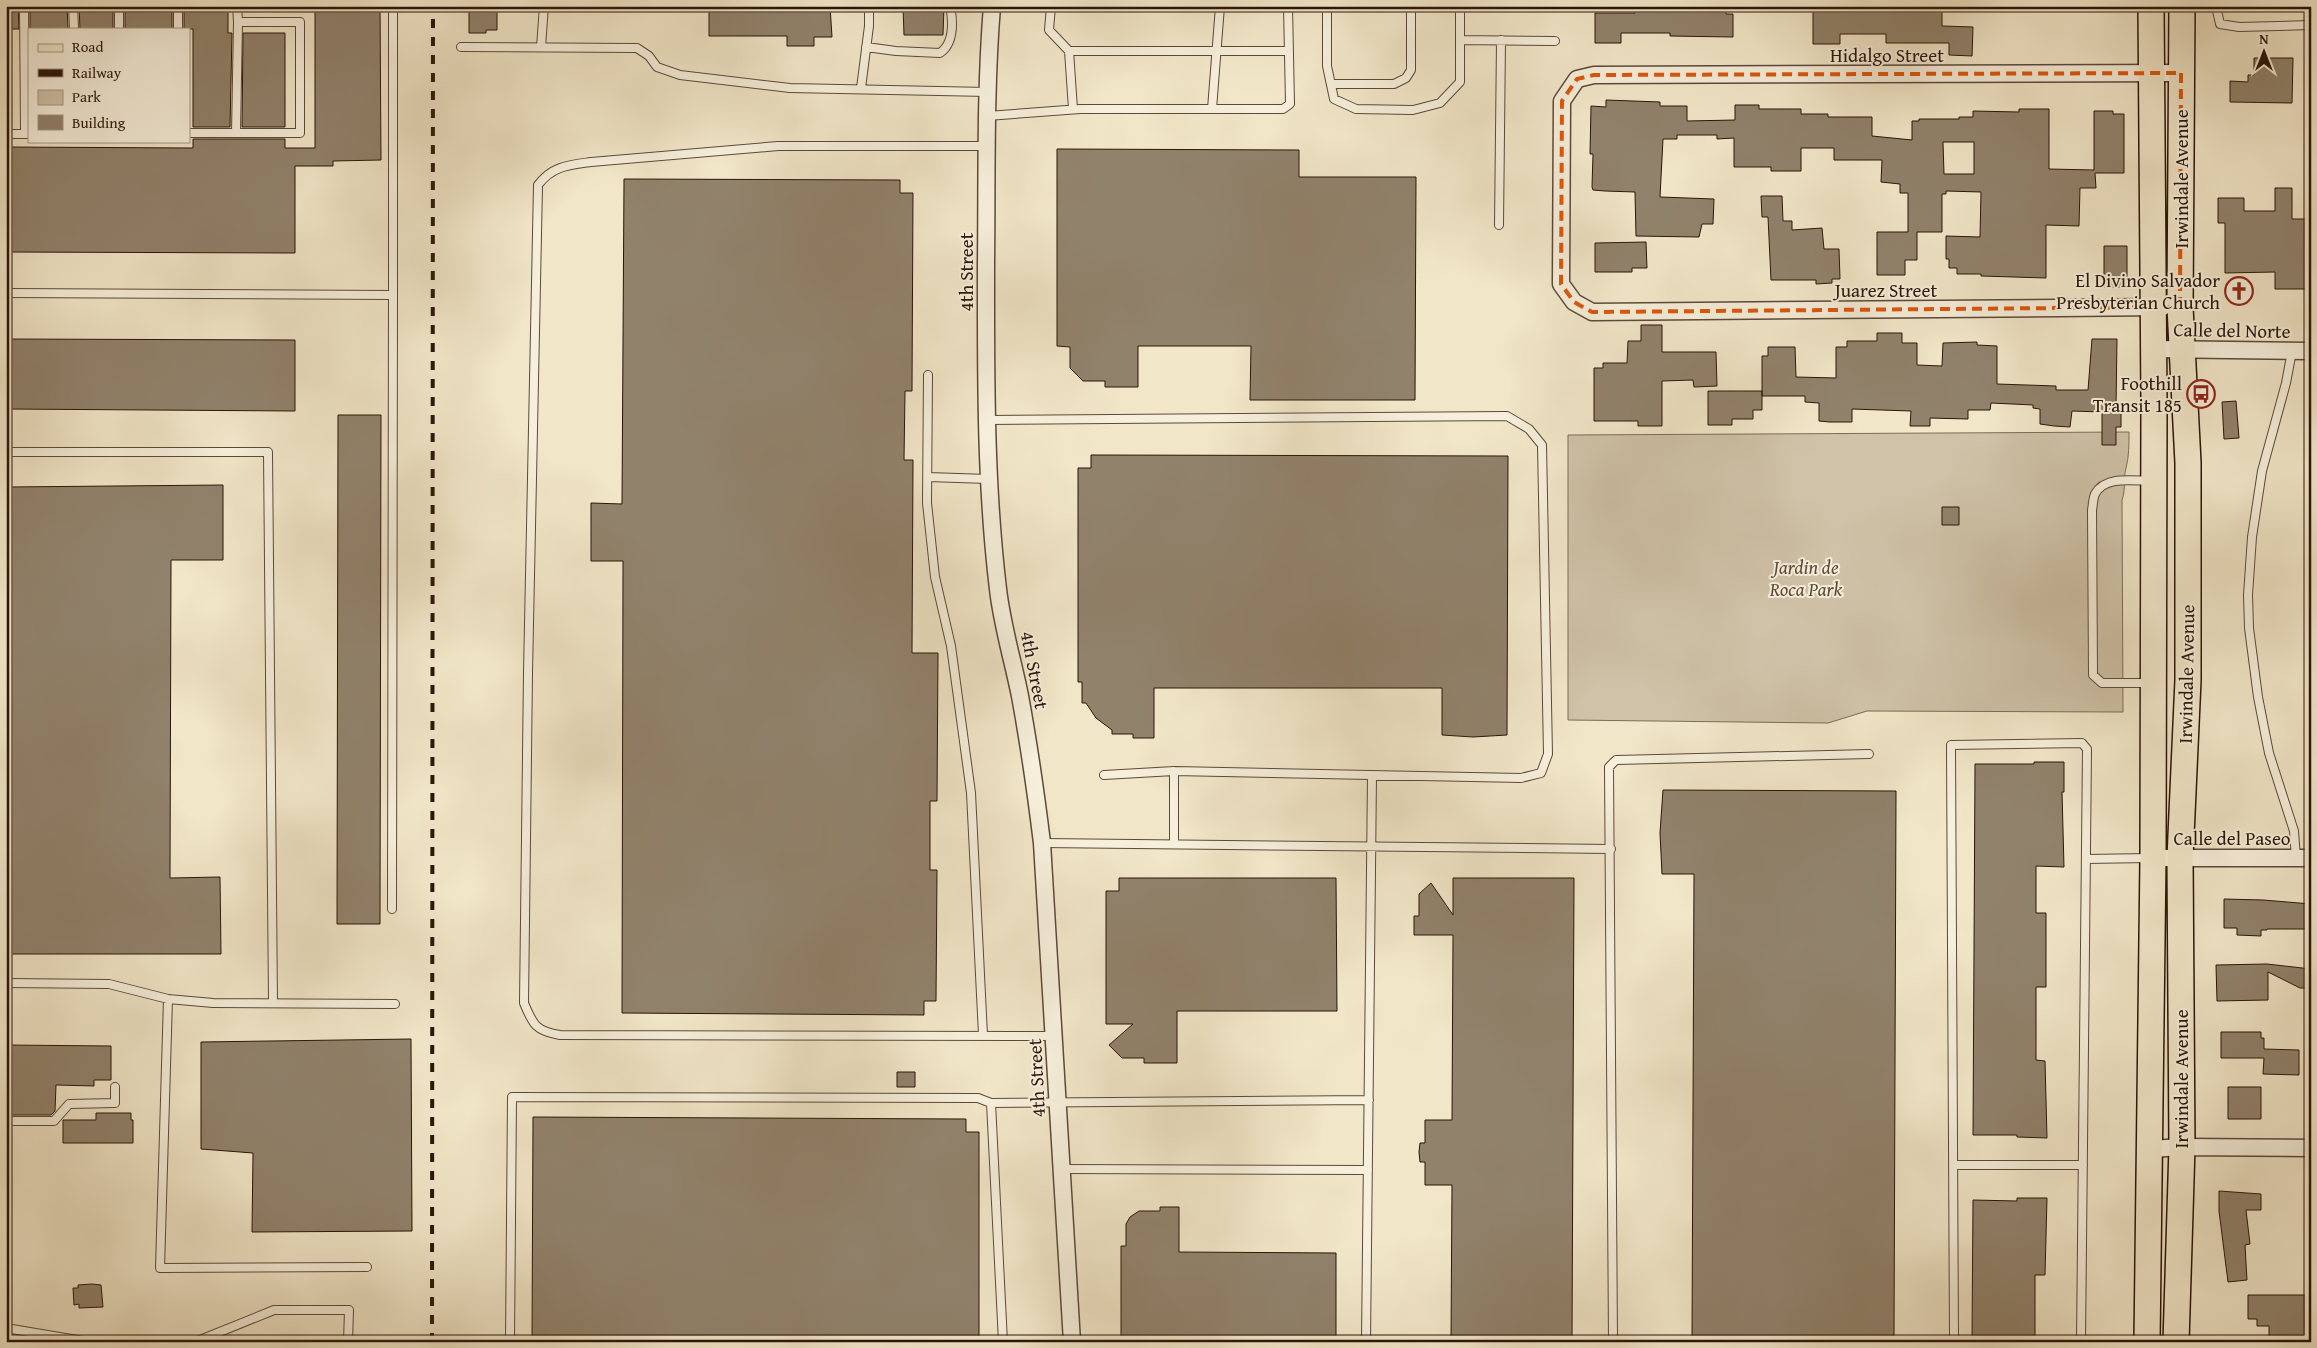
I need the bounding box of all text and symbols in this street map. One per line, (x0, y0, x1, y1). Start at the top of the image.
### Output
legend (28, 28, 190, 142)
north arrow (2240, 28, 2290, 78)
text: N (2259, 29, 2269, 49)
text: Road (72, 36, 103, 57)
street label: Hidalgo Street (1830, 41, 1944, 69)
text: Railway (72, 62, 122, 83)
text: Park (72, 86, 101, 107)
street label: Irwindale Avenue (2167, 109, 2195, 249)
text: Building (72, 112, 126, 133)
street label: 4th Street (952, 232, 980, 311)
place label: El Divino Salvador Presbyterian Church (2056, 266, 2220, 316)
street label: Juarez Street (1833, 276, 1937, 304)
church icon: El Divino Salvador Presbyterian Church (2224, 276, 2254, 306)
street label: Calle del Norte (2173, 315, 2291, 345)
place label: Foothill Transit 185 (2093, 369, 2182, 419)
bus stop icon: Foothill Transit 185 (2186, 379, 2216, 409)
park label: Jardin de Roca Park (1769, 553, 1842, 603)
street label: Irwindale Avenue (2171, 604, 2201, 744)
street label: 4th Street (1014, 629, 1056, 712)
street label: Calle del Paseo (2174, 824, 2291, 852)
street label: Irwindale Avenue (2167, 1009, 2195, 1149)
street label: 4th Street (1020, 1038, 1052, 1118)

